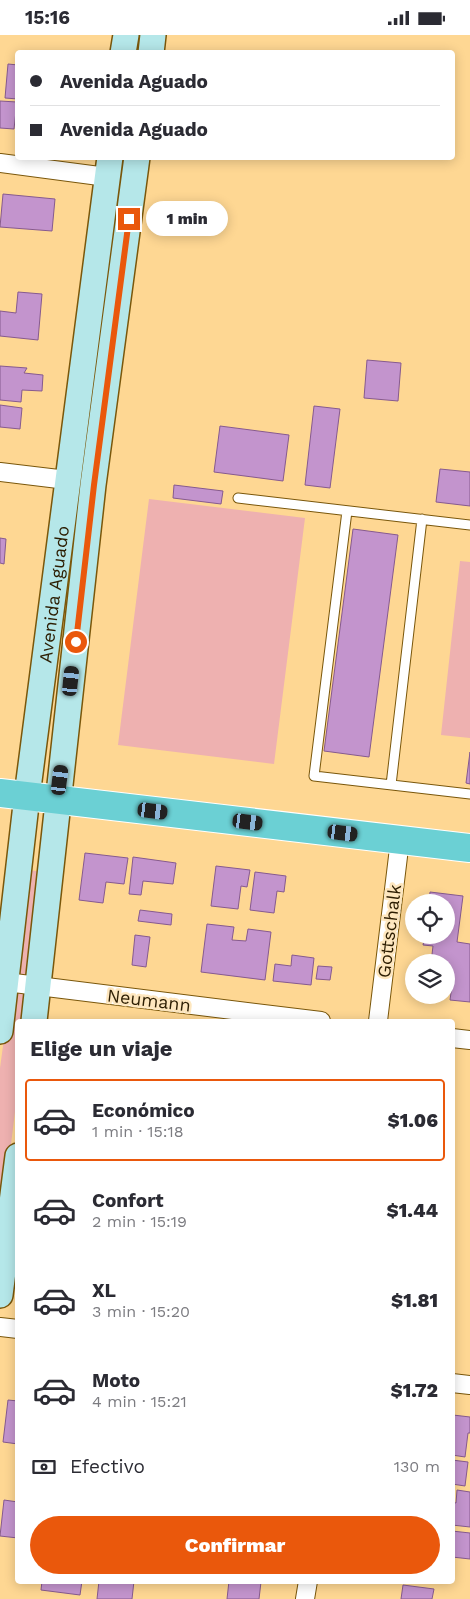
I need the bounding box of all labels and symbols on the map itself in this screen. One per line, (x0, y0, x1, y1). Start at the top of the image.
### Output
callout: 1 min (146, 201, 229, 237)
route end (118, 208, 140, 230)
street label: Avenida Aguado (34, 524, 73, 664)
route start (65, 631, 87, 653)
car (61, 665, 80, 697)
car (50, 764, 69, 796)
car (137, 802, 168, 820)
car (232, 813, 263, 831)
car (327, 824, 358, 842)
street label: Gottschalk (373, 883, 405, 979)
street label: Neumann (106, 984, 192, 1016)

